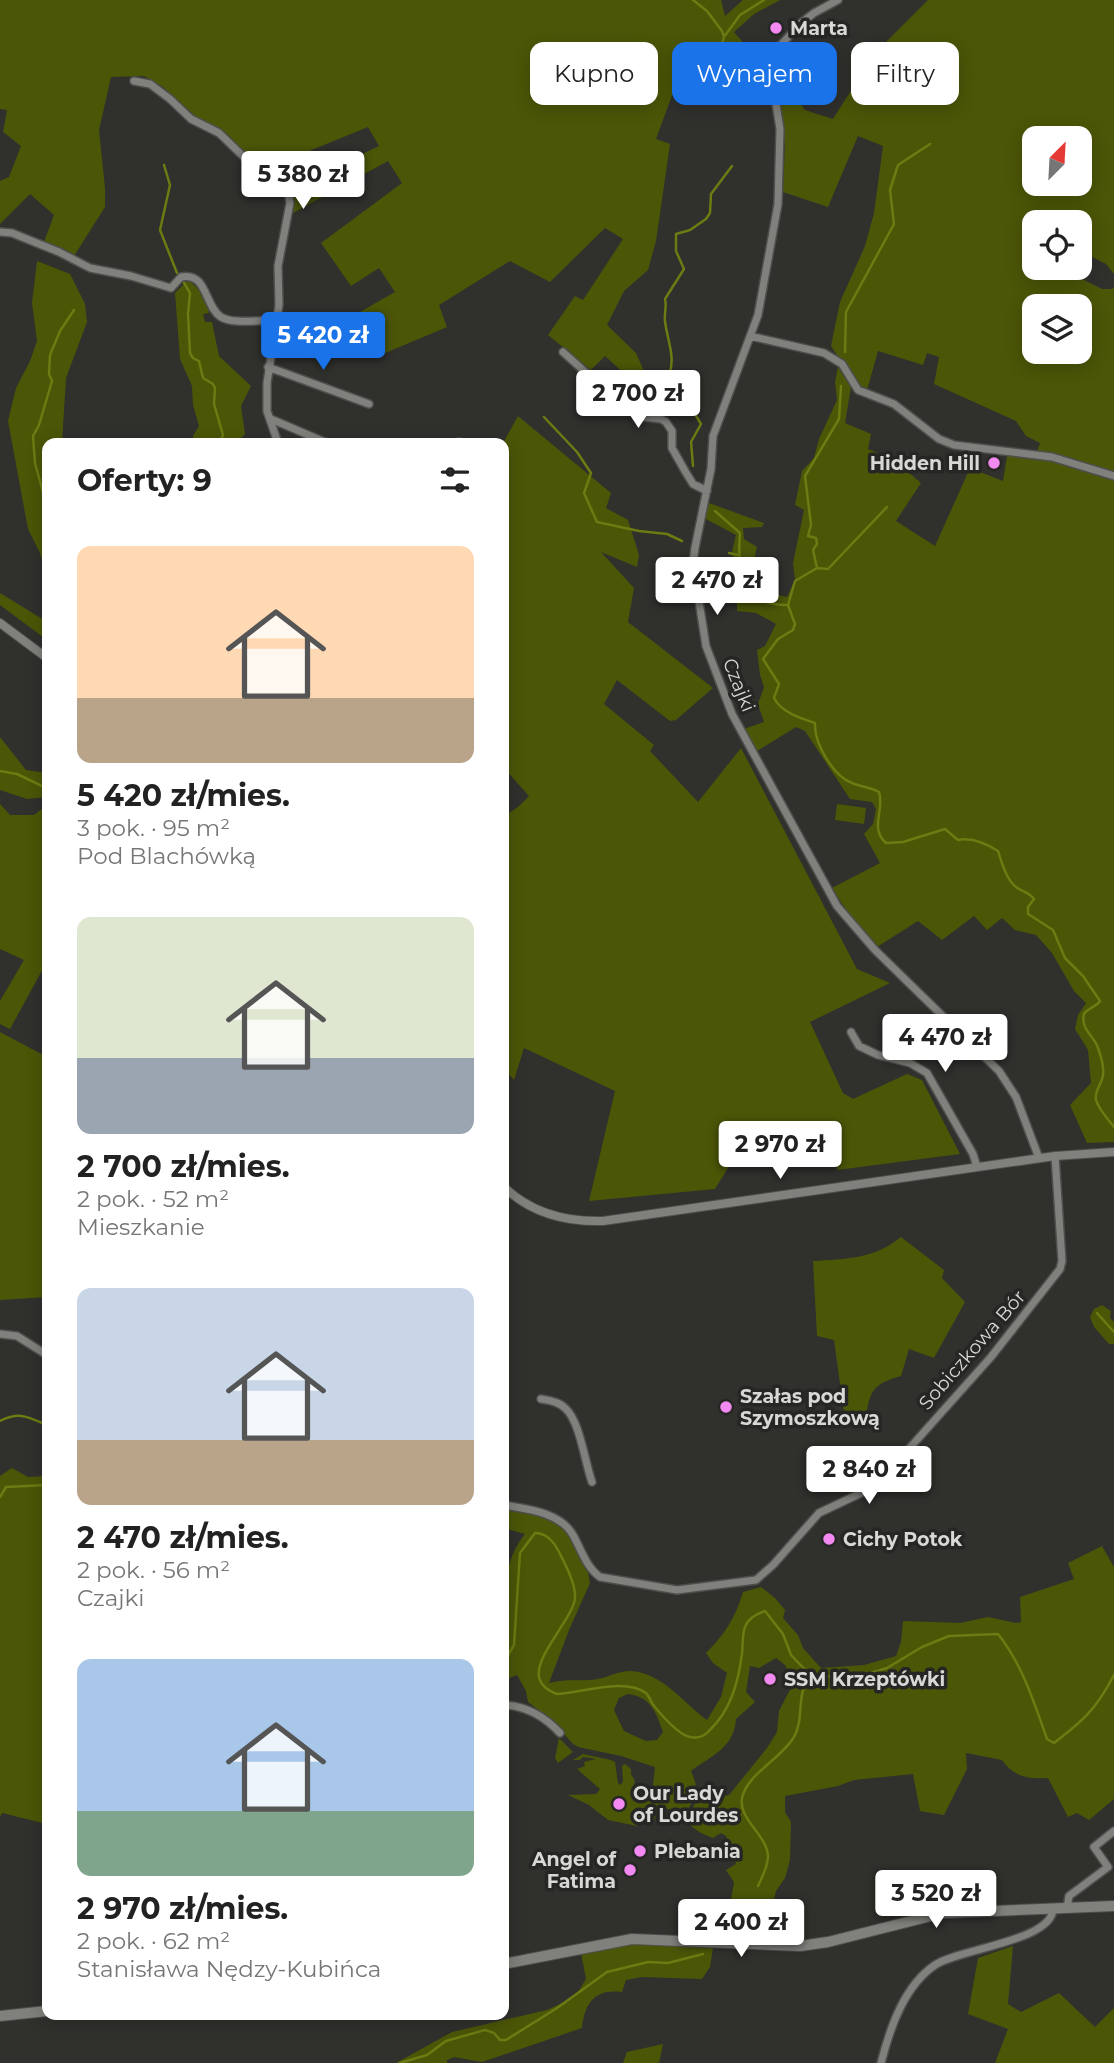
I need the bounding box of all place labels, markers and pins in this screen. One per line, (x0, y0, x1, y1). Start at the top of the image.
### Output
place label: Marta (790, 17, 848, 40)
marker: Marta (768, 20, 784, 36)
pin: 5 380 zł (231, 152, 375, 211)
pin: 5 420 zł (251, 312, 395, 372)
pin: 2 700 zł (566, 370, 710, 430)
place label: Hidden Hill (870, 452, 980, 475)
marker: Hidden Hill (986, 455, 1002, 471)
pin: 2 470 zł (645, 558, 789, 617)
pin: 4 470 zł (873, 1014, 1017, 1074)
pin: 2 970 zł (708, 1122, 852, 1181)
place label: Szałas pod Szymoszkową (740, 1385, 880, 1430)
marker: Szałas pod Szymoszkową (718, 1399, 734, 1415)
pin: 2 840 zł (797, 1446, 941, 1506)
place label: Cichy Potok (843, 1528, 963, 1551)
marker: Cichy Potok (821, 1531, 837, 1547)
place label: SSM Krzeptówki (784, 1668, 945, 1691)
marker: SSM Krzeptówki (762, 1671, 778, 1687)
place label: Our Lady of Lourdes (633, 1782, 738, 1827)
marker: Our Lady of Lourdes (611, 1796, 627, 1812)
place label: Plebania (654, 1840, 741, 1863)
marker: Plebania (632, 1843, 648, 1859)
place label: Angel of Fatima (531, 1848, 617, 1893)
marker: Angel of Fatima (622, 1862, 638, 1878)
pin: 3 520 zł (864, 1870, 1008, 1930)
pin: 2 400 zł (669, 1899, 813, 1959)

